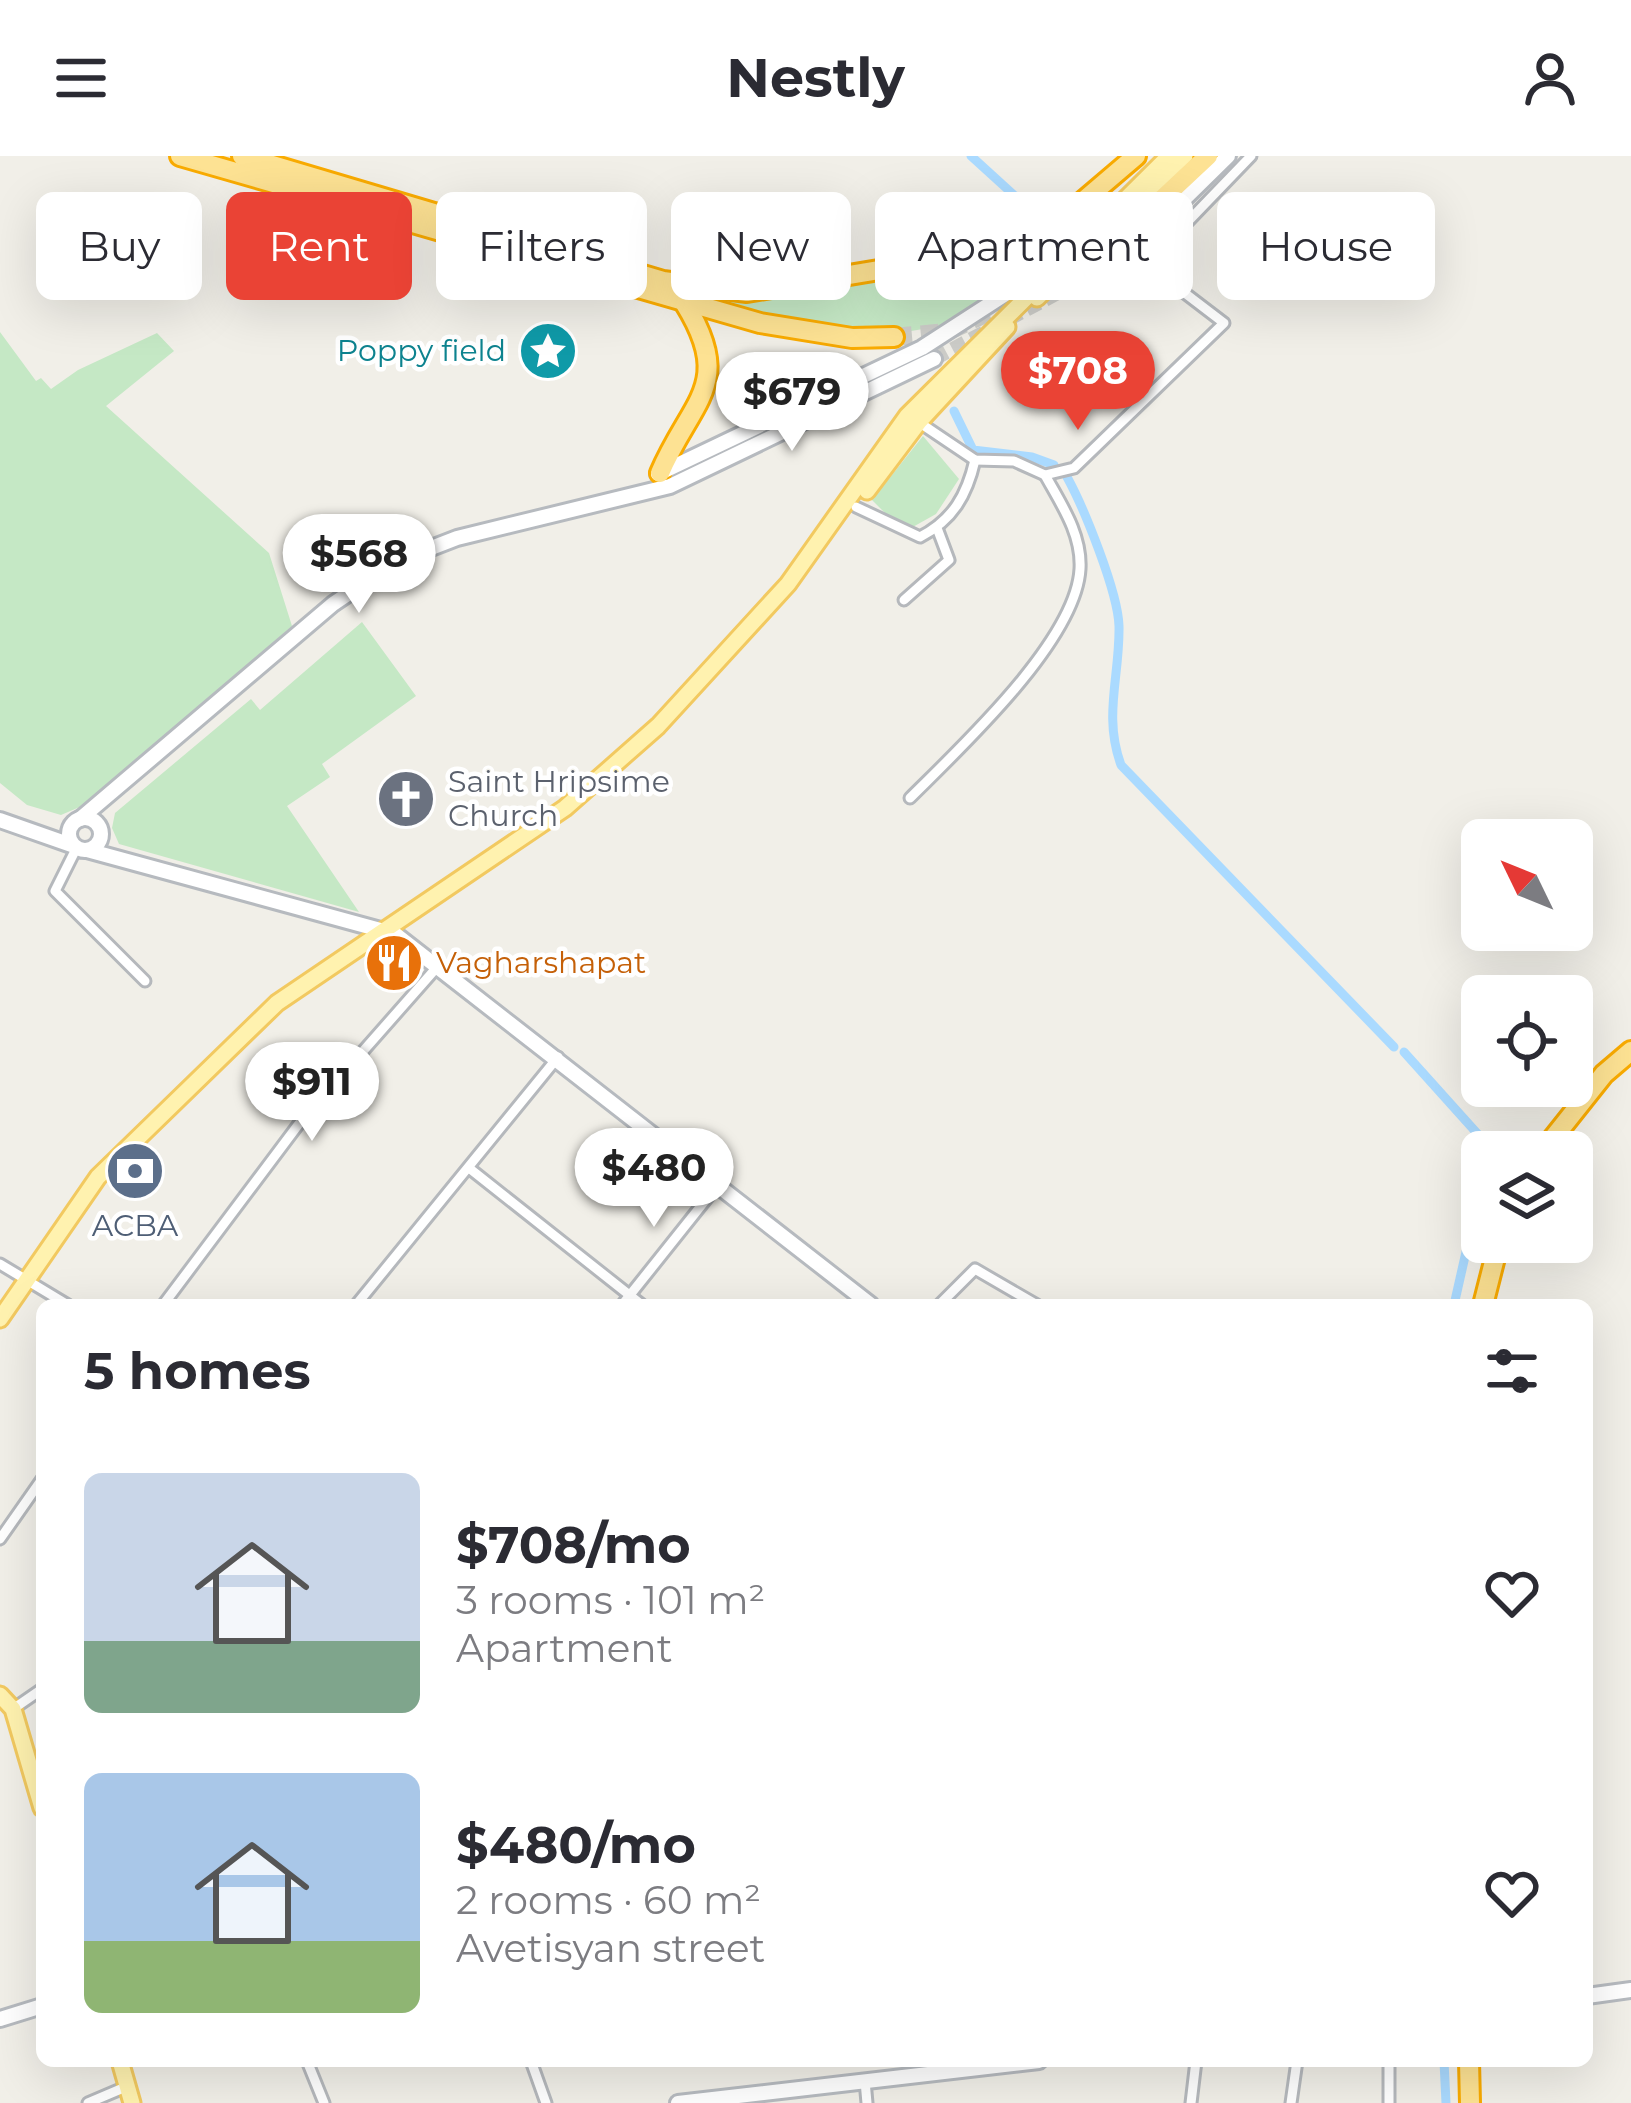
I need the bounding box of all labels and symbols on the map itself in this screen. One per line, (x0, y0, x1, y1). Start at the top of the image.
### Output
place icon: Poppy field (517, 320, 579, 382)
pin: $708 (1007, 331, 1149, 433)
place label: Poppy field (337, 332, 506, 369)
pin: $679 (721, 352, 863, 454)
pin: $568 (288, 514, 430, 616)
place label: Saint Hripsime Church (448, 763, 670, 834)
church icon: Saint Hripsime Church (375, 768, 437, 830)
north arrow (1461, 819, 1593, 951)
restaurant icon: Vagharshapat (363, 932, 425, 994)
place label: Vagharshapat (436, 944, 646, 981)
pin: $911 (241, 1042, 383, 1144)
pin: $480 (583, 1128, 725, 1230)
bank icon: ACBA (104, 1140, 166, 1202)
place label: ACBA (92, 1207, 179, 1244)

